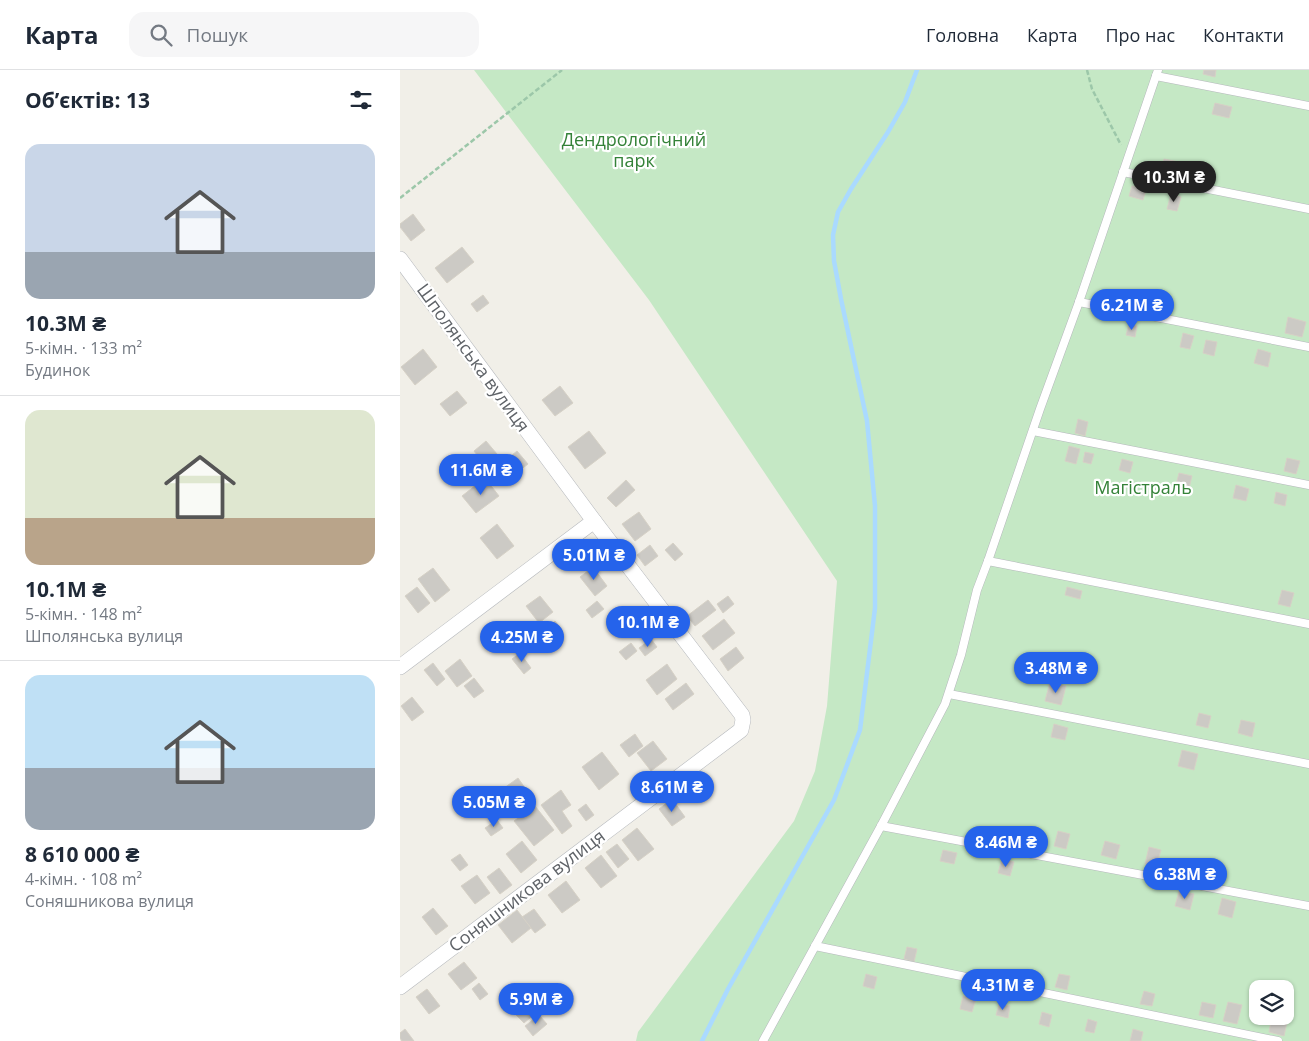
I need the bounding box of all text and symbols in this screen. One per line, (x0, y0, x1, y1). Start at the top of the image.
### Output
search box (129, 12, 479, 57)
text: Карта (25, 18, 99, 51)
icon: search (147, 21, 175, 49)
text: Пошук (187, 22, 248, 48)
text: Головна (926, 23, 999, 47)
text: Карта (1027, 23, 1077, 47)
text: Про нас (1105, 23, 1175, 47)
text: Контакти (1203, 23, 1284, 47)
text: Об’єктів: 13 (25, 86, 150, 114)
icon: filters (347, 86, 375, 114)
park label: Дендрологічний парк (562, 127, 706, 172)
pin: 10.3M ₴ (1128, 160, 1220, 203)
text: 10.3M ₴ (1143, 166, 1205, 188)
icon: home (155, 177, 245, 267)
street label: Шполянська вулиця (412, 278, 536, 436)
pin: 6.21M ₴ (1086, 288, 1178, 331)
text: 6.21M ₴ (1101, 294, 1163, 316)
text: 10.3M ₴ (25, 309, 106, 337)
text: 5-кімн. · 133 m² (25, 337, 142, 359)
text: Будинок (25, 359, 90, 381)
icon: home (155, 442, 245, 532)
pin: 11.6M ₴ (435, 454, 527, 496)
text: 11.6M ₴ (450, 459, 512, 481)
park label: Магістраль (1094, 475, 1192, 499)
pin: 5.01M ₴ (548, 538, 640, 581)
text: 5.01M ₴ (563, 544, 625, 566)
text: 10.1M ₴ (25, 575, 106, 603)
text: 5-кімн. · 148 m² (25, 603, 142, 625)
pin: 10.1M ₴ (602, 606, 694, 648)
text: 10.1M ₴ (617, 611, 679, 633)
pin: 4.25M ₴ (476, 620, 568, 663)
text: Шполянська вулиця (25, 625, 183, 647)
text: 4.25M ₴ (491, 626, 553, 648)
pin: 3.48M ₴ (1010, 652, 1102, 694)
text: 3.48M ₴ (1025, 657, 1087, 679)
icon: home (155, 707, 245, 797)
pin: 8.61M ₴ (626, 770, 718, 813)
text: 8.61M ₴ (641, 776, 703, 798)
pin: 5.05M ₴ (448, 786, 540, 828)
text: 5.05M ₴ (463, 791, 525, 813)
street label: Соняшникова вулиця (443, 823, 609, 957)
pin: 8.46M ₴ (960, 826, 1052, 868)
text: 8.46M ₴ (975, 831, 1037, 853)
text: 8 610 000 ₴ (25, 840, 139, 868)
pin: 6.38M ₴ (1139, 858, 1231, 900)
text: 6.38M ₴ (1154, 863, 1216, 885)
text: 4-кімн. · 108 m² (25, 868, 142, 890)
text: Соняшникова вулиця (25, 890, 194, 912)
pin: 4.31M ₴ (957, 968, 1049, 1011)
text: 4.31M ₴ (972, 974, 1034, 996)
map controls (1249, 980, 1294, 1025)
button: layers (1249, 980, 1294, 1025)
pin: 5.9M ₴ (495, 982, 577, 1025)
text: 5.9M ₴ (510, 988, 562, 1010)

